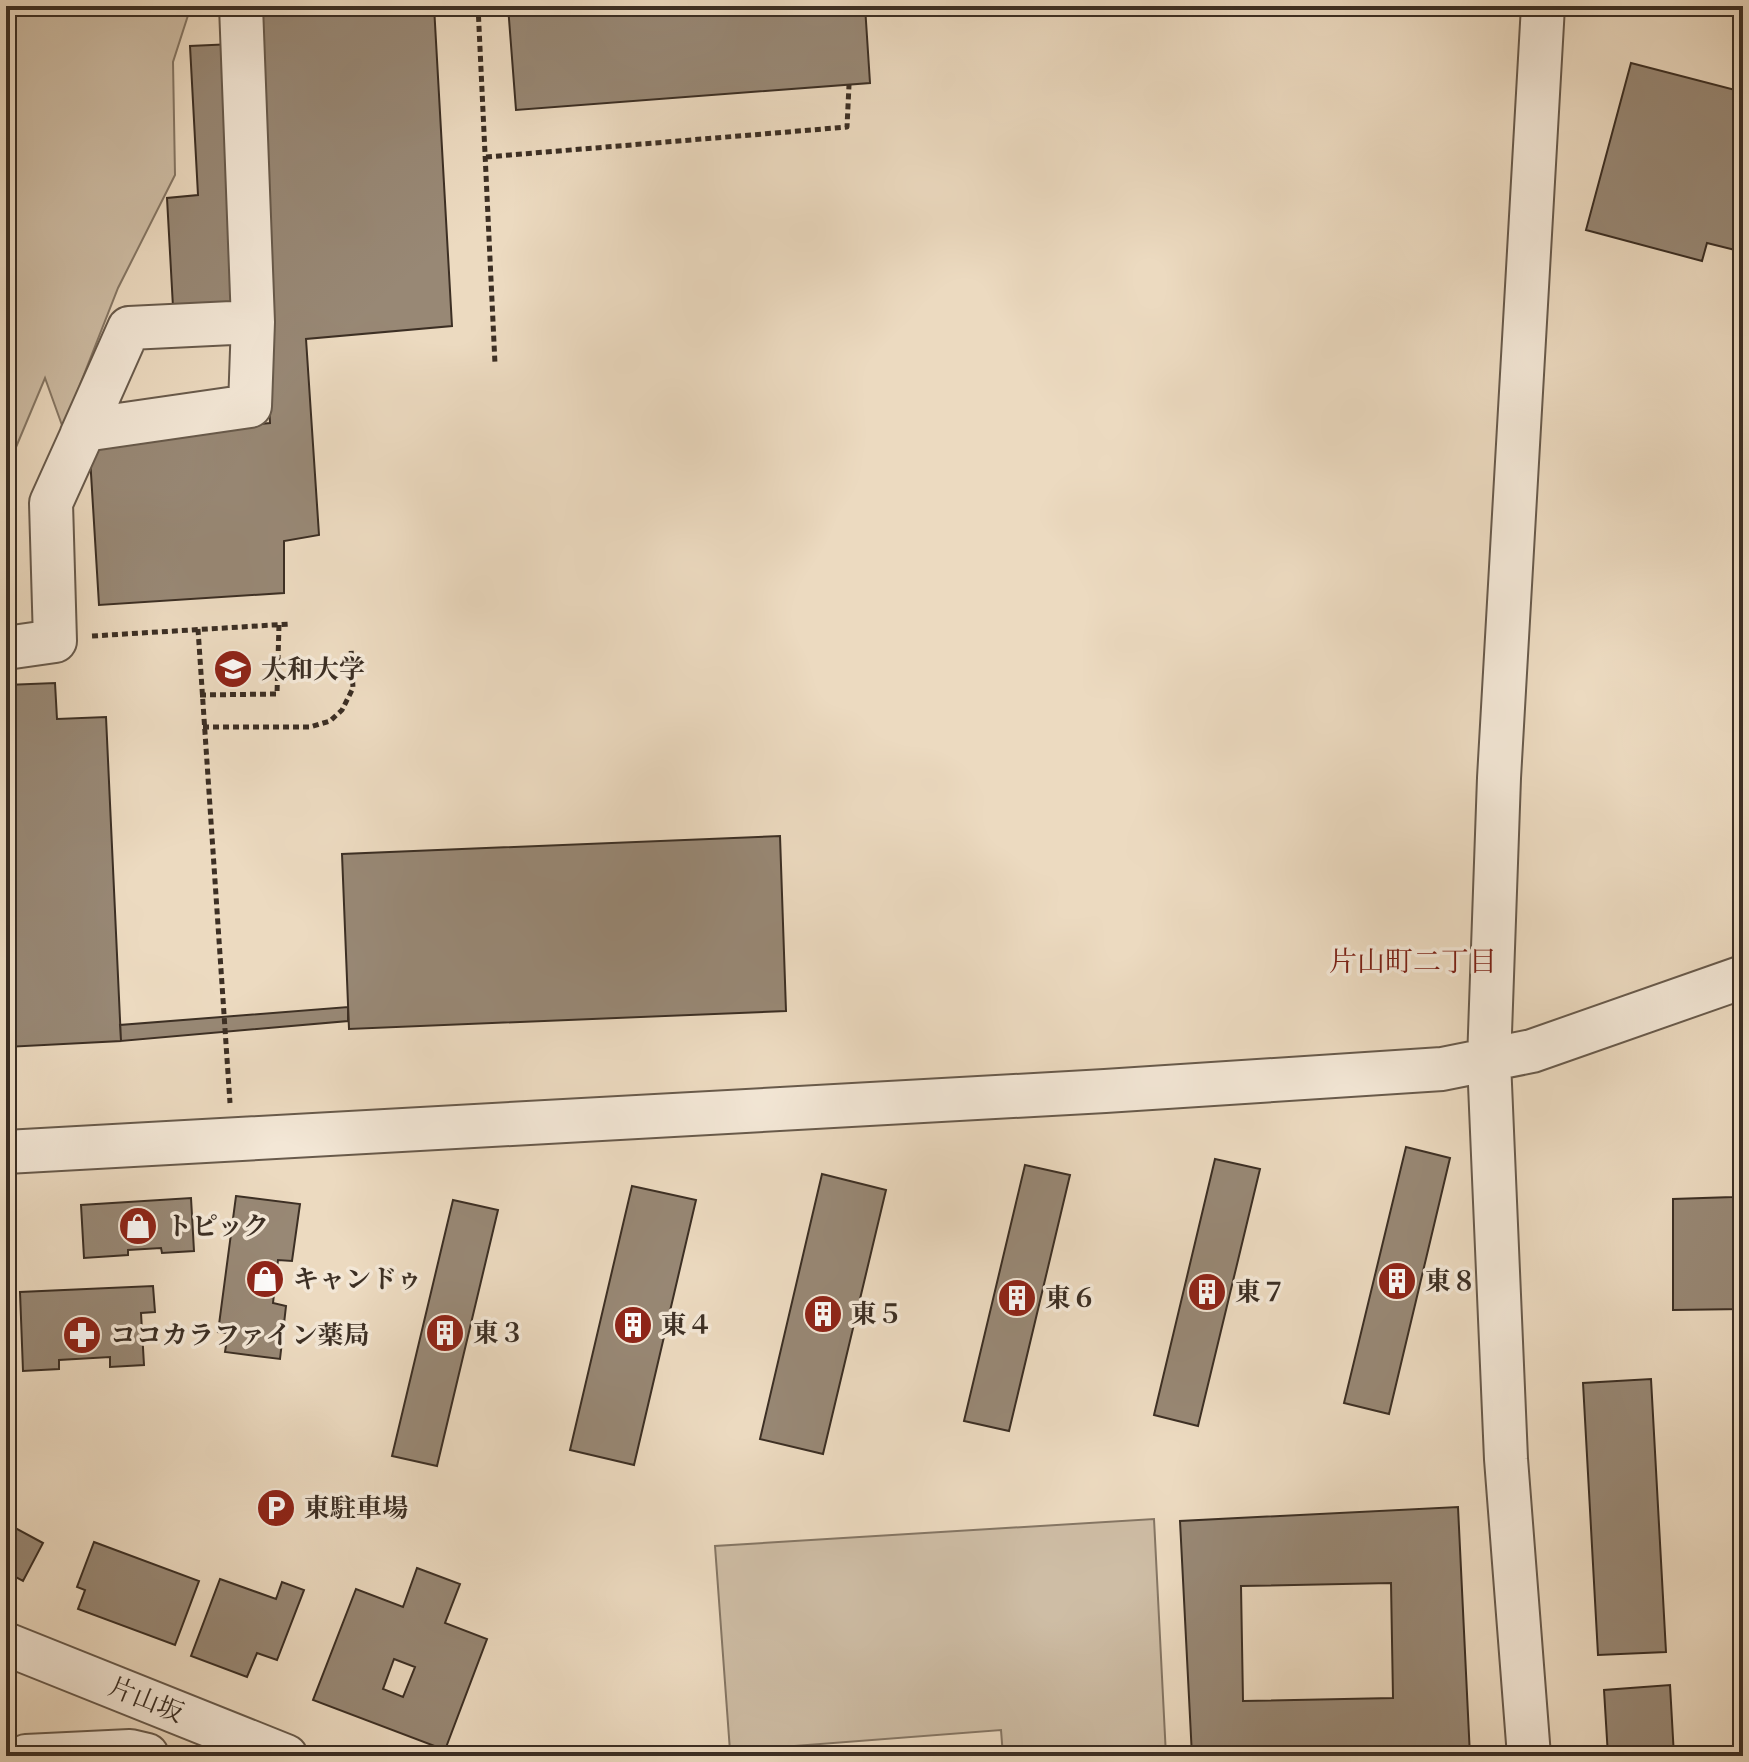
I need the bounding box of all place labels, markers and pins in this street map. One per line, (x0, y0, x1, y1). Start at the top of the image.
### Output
school or university icon: 大和大学 (212, 648, 254, 690)
place label: 大和大学 (261, 654, 365, 685)
shop icon: トピック (117, 1205, 159, 1247)
place label: トピック (166, 1211, 269, 1242)
shop icon: キャンドゥ (244, 1258, 286, 1300)
building icon: 東８ (1376, 1260, 1418, 1302)
place label: キャンドゥ (293, 1264, 422, 1295)
place label: 東８ (1425, 1266, 1477, 1297)
building icon: 東７ (1186, 1271, 1228, 1313)
building icon: 東６ (996, 1277, 1038, 1319)
place label: 東７ (1235, 1277, 1287, 1308)
place label: 東６ (1045, 1283, 1097, 1314)
building icon: 東５ (802, 1293, 844, 1335)
place label: 東５ (851, 1299, 903, 1330)
building icon: 東４ (612, 1304, 654, 1346)
place label: 東４ (661, 1310, 713, 1341)
building icon: 東３ (424, 1312, 466, 1354)
pharmacy icon: ココカラファイン薬局 (61, 1314, 103, 1356)
place label: 東３ (473, 1318, 525, 1349)
place label: ココカラファイン薬局 (110, 1320, 369, 1351)
parking icon: 東駐車場 (255, 1487, 297, 1529)
place label: 東駐車場 (304, 1493, 408, 1524)

